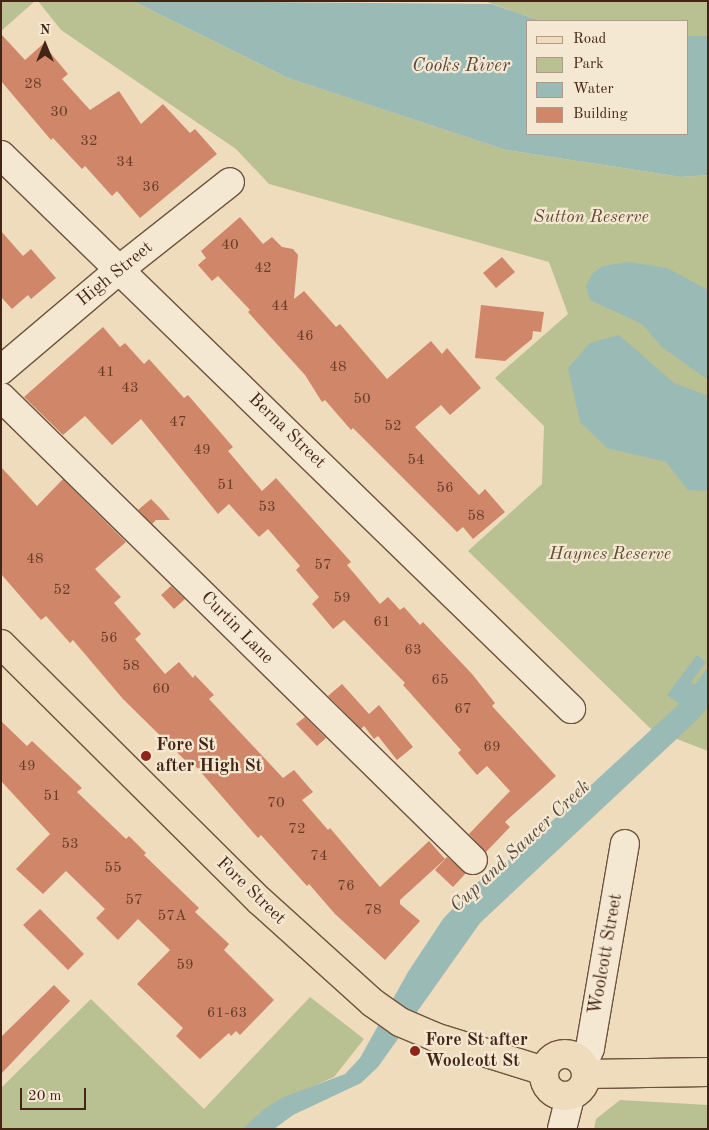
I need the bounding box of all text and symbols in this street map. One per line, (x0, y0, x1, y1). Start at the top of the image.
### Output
north arrow (20, 20, 70, 70)
legend (526, 20, 689, 135)
text: N (40, 23, 50, 37)
text: Road (573, 32, 606, 47)
water label: Cooks River (412, 56, 510, 78)
text: Park (573, 57, 604, 72)
house number: 28 (24, 76, 42, 94)
text: Water (573, 82, 614, 97)
house number: 30 (50, 104, 68, 122)
text: Building (573, 107, 628, 122)
house number: 32 (80, 133, 98, 151)
house number: 34 (116, 154, 134, 172)
house number: 36 (142, 179, 160, 197)
park label: Sutton Reserve (533, 206, 649, 228)
street label: High Street (73, 237, 157, 311)
house number: 40 (221, 237, 239, 255)
house number: 42 (254, 260, 272, 278)
house number: 44 (271, 298, 289, 316)
house number: 46 (296, 328, 314, 346)
house number: 48 (329, 359, 347, 377)
house number: 41 (97, 364, 115, 382)
house number: 43 (121, 380, 139, 398)
street label: Berna Street (244, 389, 330, 473)
house number: 50 (353, 391, 371, 409)
house number: 47 (169, 414, 187, 432)
house number: 52 (384, 418, 402, 436)
house number: 49 (193, 442, 211, 460)
house number: 54 (407, 452, 425, 470)
house number: 51 (217, 477, 235, 495)
house number: 56 (436, 480, 454, 498)
house number: 53 (258, 499, 276, 517)
house number: 58 (467, 508, 485, 526)
park label: Haynes Reserve (549, 543, 671, 565)
house number: 48 (26, 551, 44, 569)
house number: 57 (314, 557, 332, 575)
house number: 52 (53, 582, 71, 600)
street label: Curtin Lane (196, 587, 278, 669)
house number: 59 (333, 590, 351, 608)
house number: 61 (373, 614, 391, 632)
house number: 56 (100, 630, 118, 648)
house number: 63 (404, 642, 422, 660)
house number: 58 (122, 658, 140, 676)
house number: 65 (431, 672, 449, 690)
house number: 60 (152, 681, 170, 699)
house number: 67 (454, 701, 472, 719)
place label: Fore St after High St (156, 735, 262, 778)
house number: 69 (483, 739, 501, 757)
marker: Fore St after High St (140, 750, 152, 762)
house number: 49 (18, 758, 36, 776)
water label: Cup and Saucer Creek (446, 776, 596, 918)
house number: 51 (43, 788, 61, 806)
house number: 70 (267, 795, 285, 813)
house number: 72 (288, 821, 306, 839)
house number: 53 (61, 836, 79, 854)
house number: 74 (310, 848, 328, 866)
street label: Fore Street (212, 853, 290, 929)
house number: 55 (104, 860, 122, 878)
house number: 76 (337, 878, 355, 896)
house number: 57 (125, 892, 143, 910)
street label: Woolcott Street (585, 892, 627, 1016)
house number: 78 (364, 902, 382, 920)
house number: 57A (158, 908, 186, 926)
house number: 59 (176, 957, 194, 975)
house number: 61-63 (207, 1005, 247, 1023)
place label: Fore St after Woolcott St (425, 1030, 528, 1072)
marker: Fore St after Woolcott St (409, 1045, 421, 1057)
scale bar (22, 1078, 89, 1110)
text: 20 m (28, 1089, 62, 1104)

